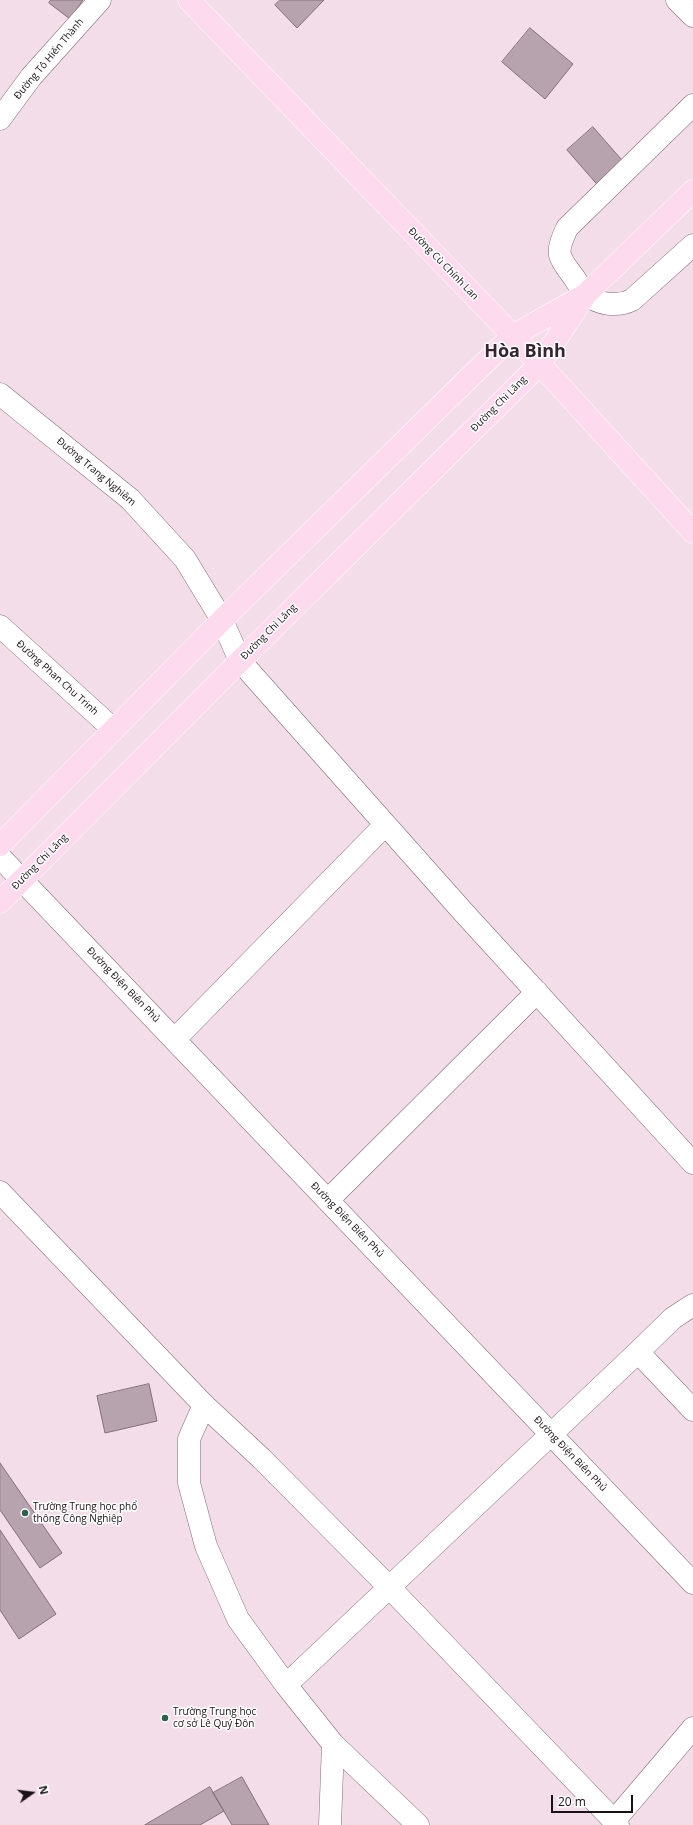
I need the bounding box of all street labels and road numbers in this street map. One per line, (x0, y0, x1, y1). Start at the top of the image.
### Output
street label: Đường Tô Hiến Thành (12, 16, 86, 102)
street label: Đường Cù Chính Lan (405, 225, 481, 303)
street label: Đường Chi Lăng (469, 374, 529, 434)
street label: Đường Trang Nghiêm (54, 435, 138, 509)
street label: Đường Chi Lăng (239, 602, 299, 662)
street label: Đường Phan Chu Trinh (14, 638, 100, 718)
street label: Đường Chi Lăng (10, 832, 70, 892)
street label: Đường Điện Biên Phủ (84, 945, 162, 1025)
street label: Đường Điện Biên Phủ (308, 1180, 386, 1260)
street label: Đường Điện Biên Phủ (531, 1414, 609, 1494)

